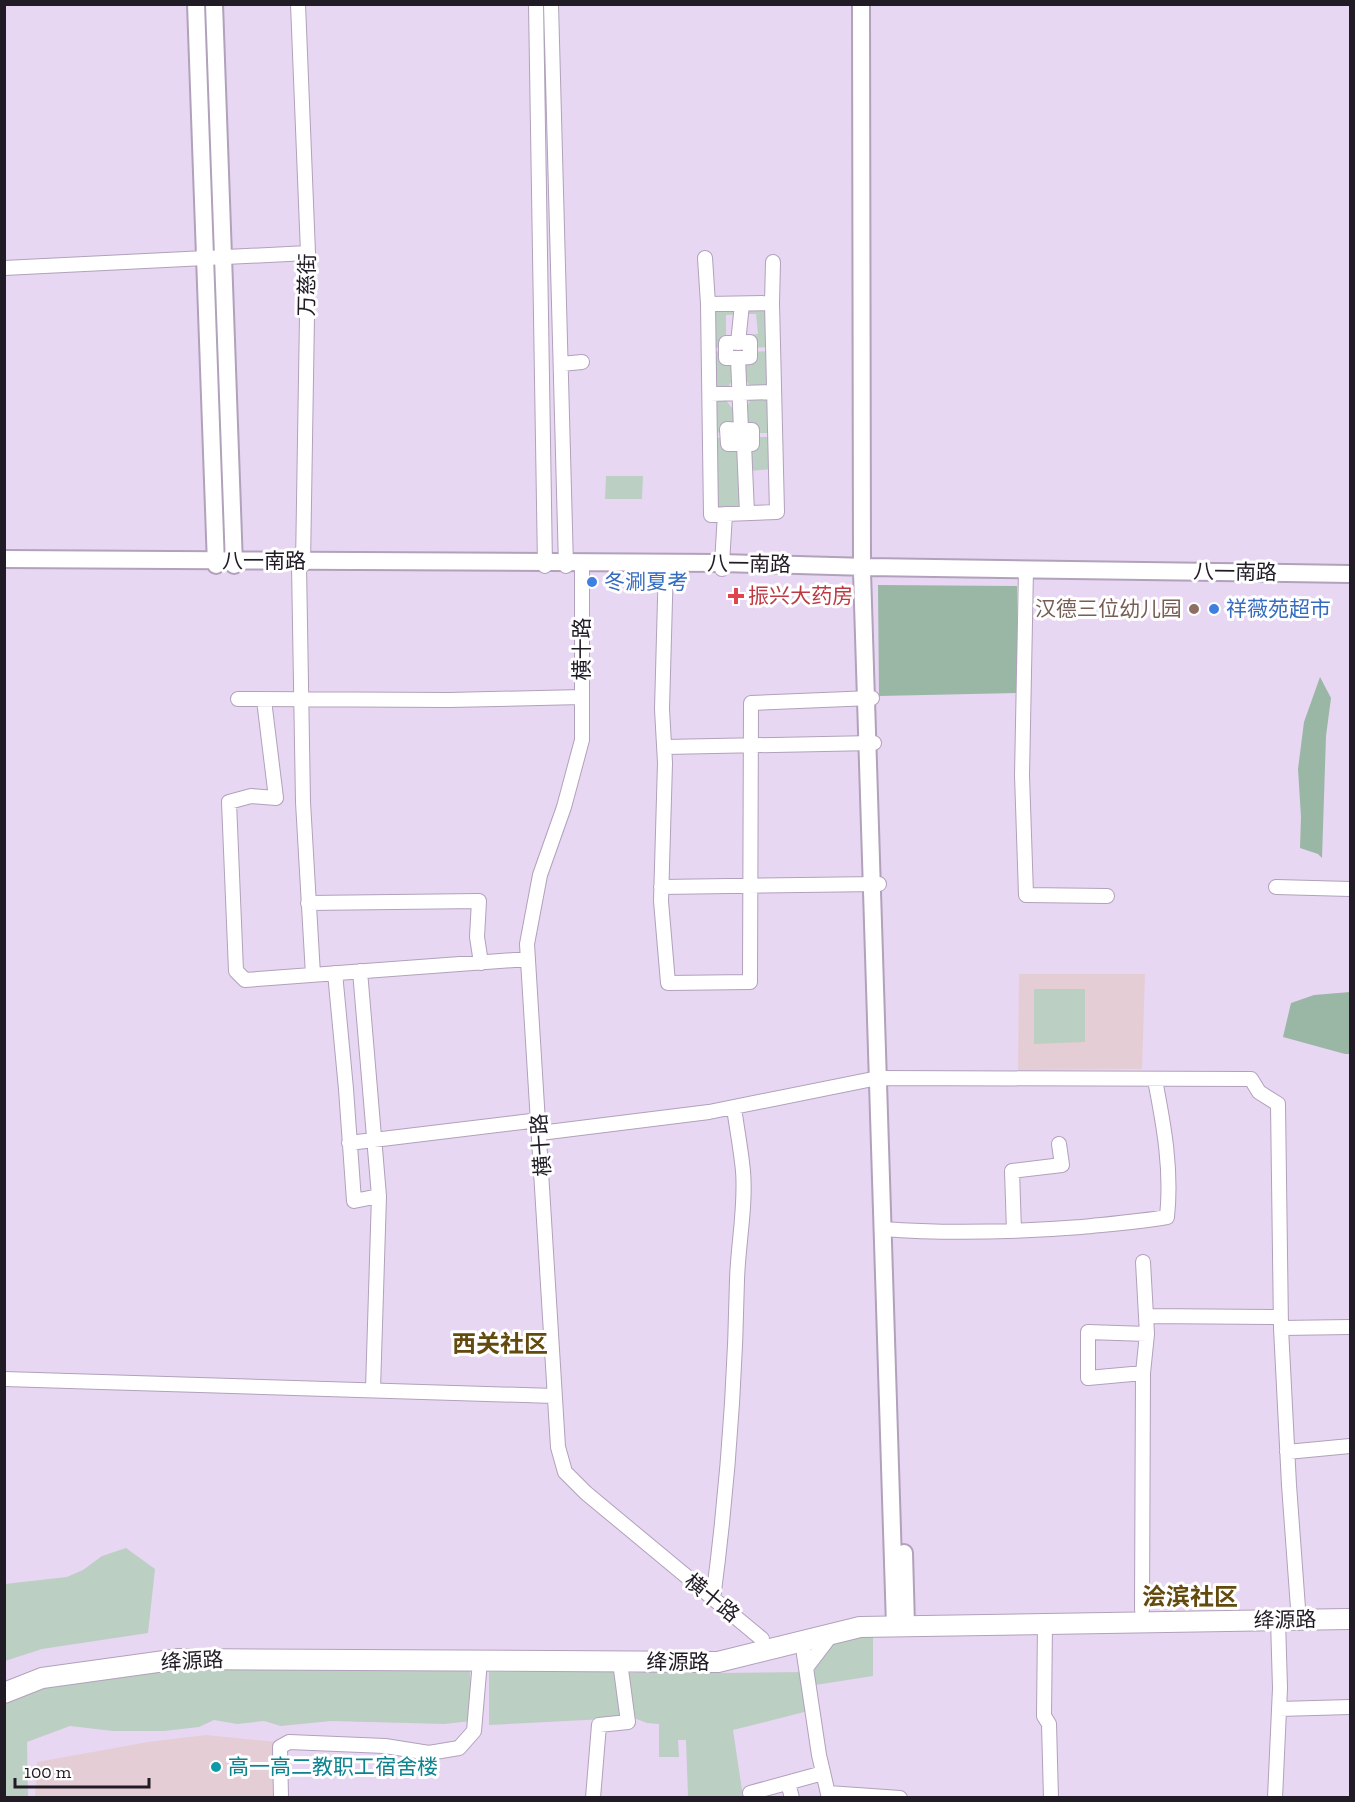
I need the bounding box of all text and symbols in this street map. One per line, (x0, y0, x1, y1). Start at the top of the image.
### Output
street label: 万慈街 (293, 253, 320, 317)
street label: 八一南路 (222, 548, 306, 573)
street label: 八一南路 (707, 550, 791, 577)
street label: 八一南路 (1193, 558, 1277, 585)
place label: 冬涮夏考 (604, 569, 688, 594)
marker: 冬涮夏考 (585, 575, 599, 589)
place label: 振兴大药房 (748, 583, 853, 608)
marker: 振兴大药房 (729, 589, 743, 603)
place label: 汉德三位幼儿园 (1035, 596, 1182, 621)
place label: 祥薇苑超市 (1226, 596, 1331, 621)
marker: 汉德三位幼儿园 (1187, 602, 1201, 616)
marker: 祥薇苑超市 (1207, 602, 1221, 616)
street label: 横十路 (569, 618, 594, 681)
street label: 横十路 (526, 1113, 555, 1177)
district label: 西关社区 (452, 1329, 548, 1358)
street label: 横十路 (680, 1568, 745, 1627)
district label: 浍滨社区 (1142, 1582, 1238, 1611)
street label: 绛源路 (1253, 1606, 1317, 1633)
street label: 绛源路 (160, 1646, 224, 1675)
street label: 绛源路 (647, 1649, 710, 1674)
scale bar (15, 1751, 148, 1789)
place label: 高一高二教职工宿舍楼 (228, 1754, 438, 1779)
marker: 高一高二教职工宿舍楼 (209, 1760, 223, 1774)
text: 100 m (24, 1761, 72, 1783)

